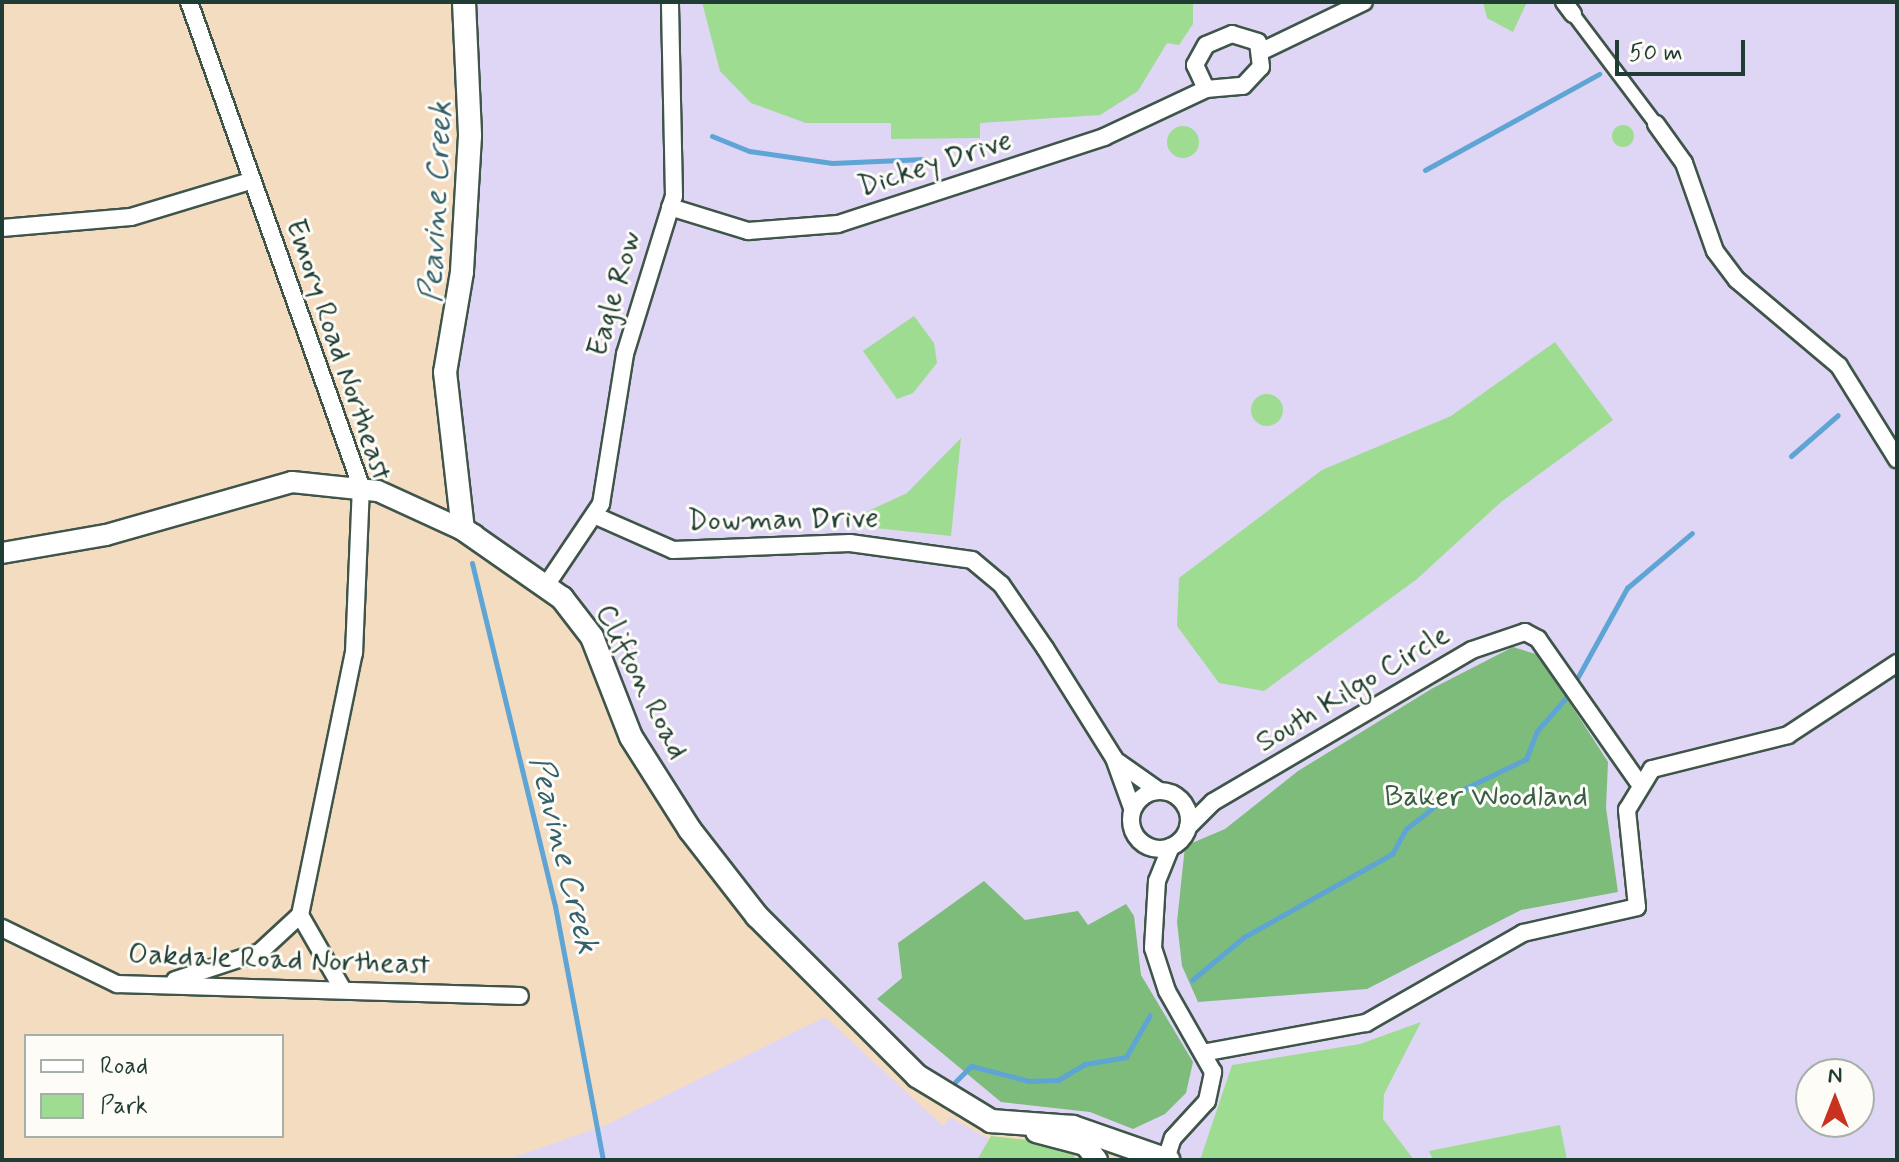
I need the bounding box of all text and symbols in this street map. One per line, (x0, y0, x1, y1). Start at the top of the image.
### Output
scale bar (1619, 24, 1749, 74)
text: 50 m (1629, 38, 1683, 69)
water label: Peavine Creek (413, 101, 461, 303)
street label: Dickey Drive (854, 122, 1016, 206)
street label: Emory Road Northeast (276, 214, 400, 486)
street label: Eagle Row (581, 229, 649, 359)
street label: Dowman Drive (688, 500, 878, 540)
street label: Clifton Road (587, 600, 695, 764)
street label: South Kilgo Circle (1250, 617, 1456, 761)
water label: Peavine Creek (520, 753, 606, 957)
park label: Baker Woodland (1382, 779, 1590, 815)
street label: Oakdale Road Northeast (128, 937, 430, 983)
legend (24, 1034, 284, 1138)
text: Road (100, 1051, 148, 1082)
north arrow (1795, 1058, 1875, 1138)
text: N (1828, 1062, 1842, 1090)
text: Park (100, 1091, 148, 1122)

